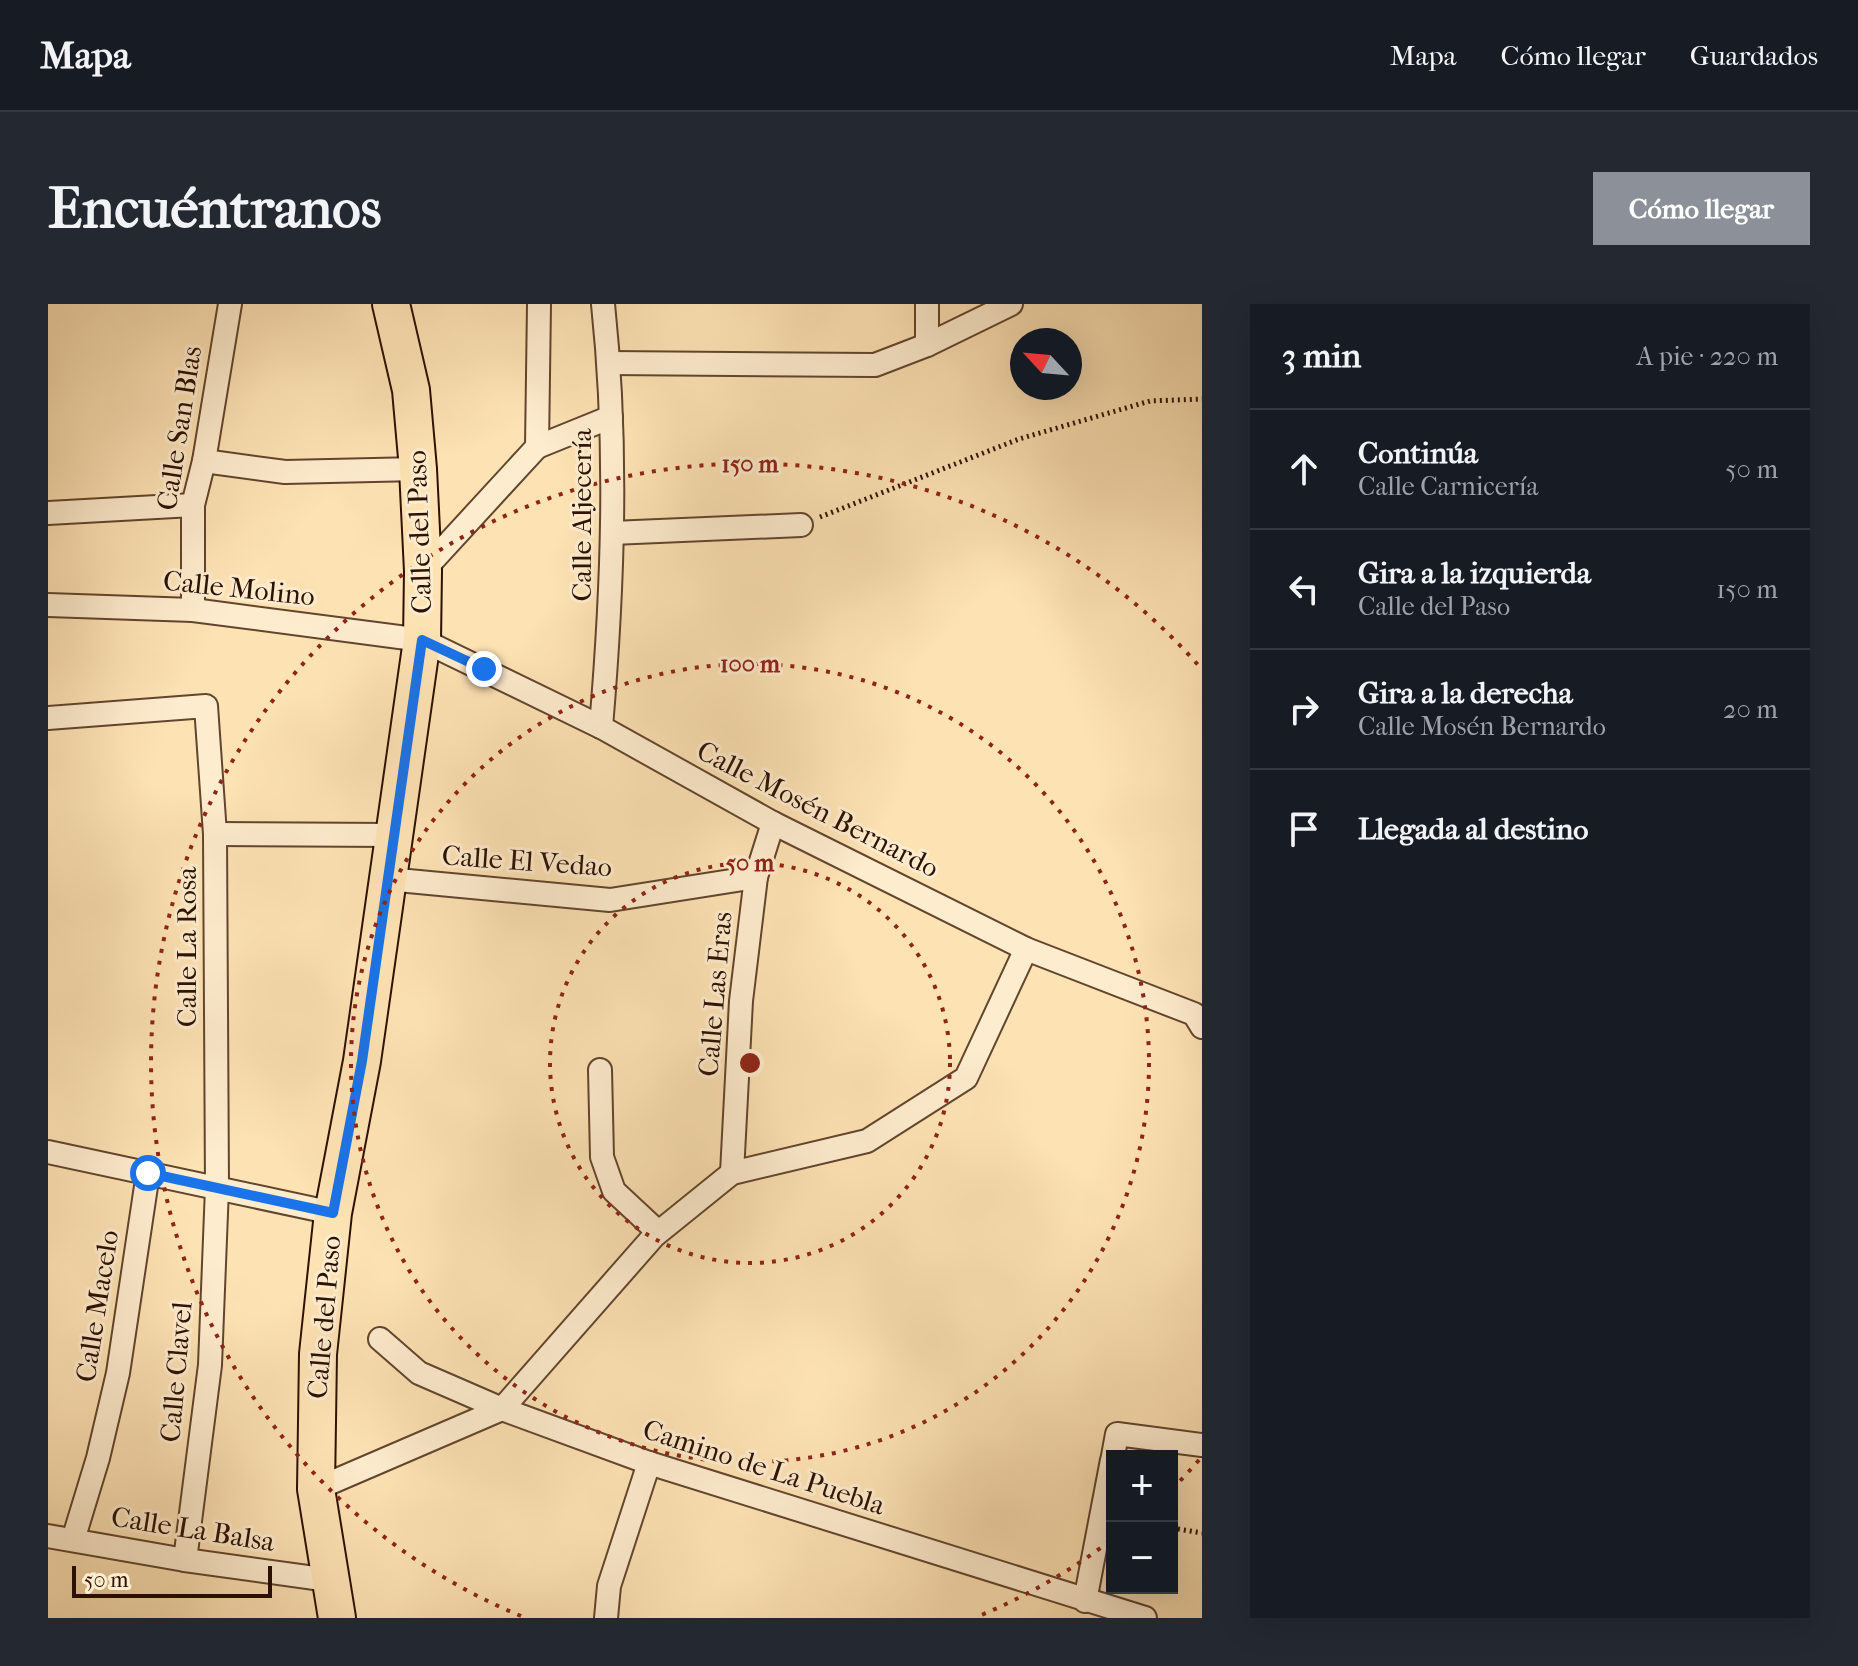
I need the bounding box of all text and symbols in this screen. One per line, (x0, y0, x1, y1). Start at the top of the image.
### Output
text: Mapa (40, 33, 131, 78)
text: Mapa (1390, 39, 1457, 72)
text: Cómo llegar (1501, 39, 1646, 72)
text: Guardados (1690, 39, 1818, 72)
button: Cómo llegar (1593, 172, 1810, 245)
text: Encuéntranos (48, 176, 381, 241)
north arrow (1010, 328, 1082, 400)
text: 3 min (1282, 336, 1361, 376)
text: A pie · 220 m (1637, 341, 1778, 372)
street label: Calle San Blas (150, 344, 208, 512)
street label: Calle Aljecería (565, 427, 598, 602)
text: Continúa (1358, 436, 1478, 471)
icon: ahead (1282, 447, 1326, 491)
street label: Calle del Paso (400, 450, 438, 614)
text: 150 m (721, 450, 780, 478)
text: 50 m (1725, 454, 1778, 485)
text: Calle Carnicería (1358, 471, 1538, 502)
text: Gira a la izquierda (1358, 556, 1591, 591)
street label: Calle Molino (161, 564, 317, 612)
icon: left (1282, 567, 1326, 611)
text: 150 m (1716, 574, 1778, 605)
text: Calle del Paso (1358, 591, 1510, 622)
text: 100 m (720, 650, 781, 678)
route end (466, 651, 502, 687)
text: Gira a la derecha (1358, 676, 1573, 711)
icon: right (1282, 687, 1326, 731)
text: 20 m (1723, 694, 1778, 725)
text: Calle Mosén Bernardo (1358, 711, 1606, 742)
street label: Calle Mosén Bernardo (692, 734, 944, 884)
icon: arrive (1282, 807, 1326, 851)
text: Llegada al destino (1358, 812, 1588, 847)
street label: Calle El Vedao (441, 839, 613, 883)
text: 50 m (726, 849, 775, 877)
street label: Calle La Rosa (170, 866, 203, 1027)
street label: Calle Las Eras (691, 910, 739, 1078)
centre of rings (736, 1049, 764, 1077)
route start (130, 1155, 166, 1191)
street label: Calle Macelo (69, 1228, 125, 1384)
street label: Calle del Paso (300, 1234, 348, 1400)
street label: Calle Clavel (153, 1300, 199, 1444)
street label: Camino de La Puebla (639, 1412, 890, 1522)
map controls (1106, 1450, 1178, 1594)
button: + (1106, 1450, 1178, 1522)
street label: Calle La Balsa (109, 1500, 278, 1558)
button: − (1106, 1522, 1178, 1594)
scale bar (72, 1562, 272, 1598)
text: 50 m (84, 1567, 129, 1593)

